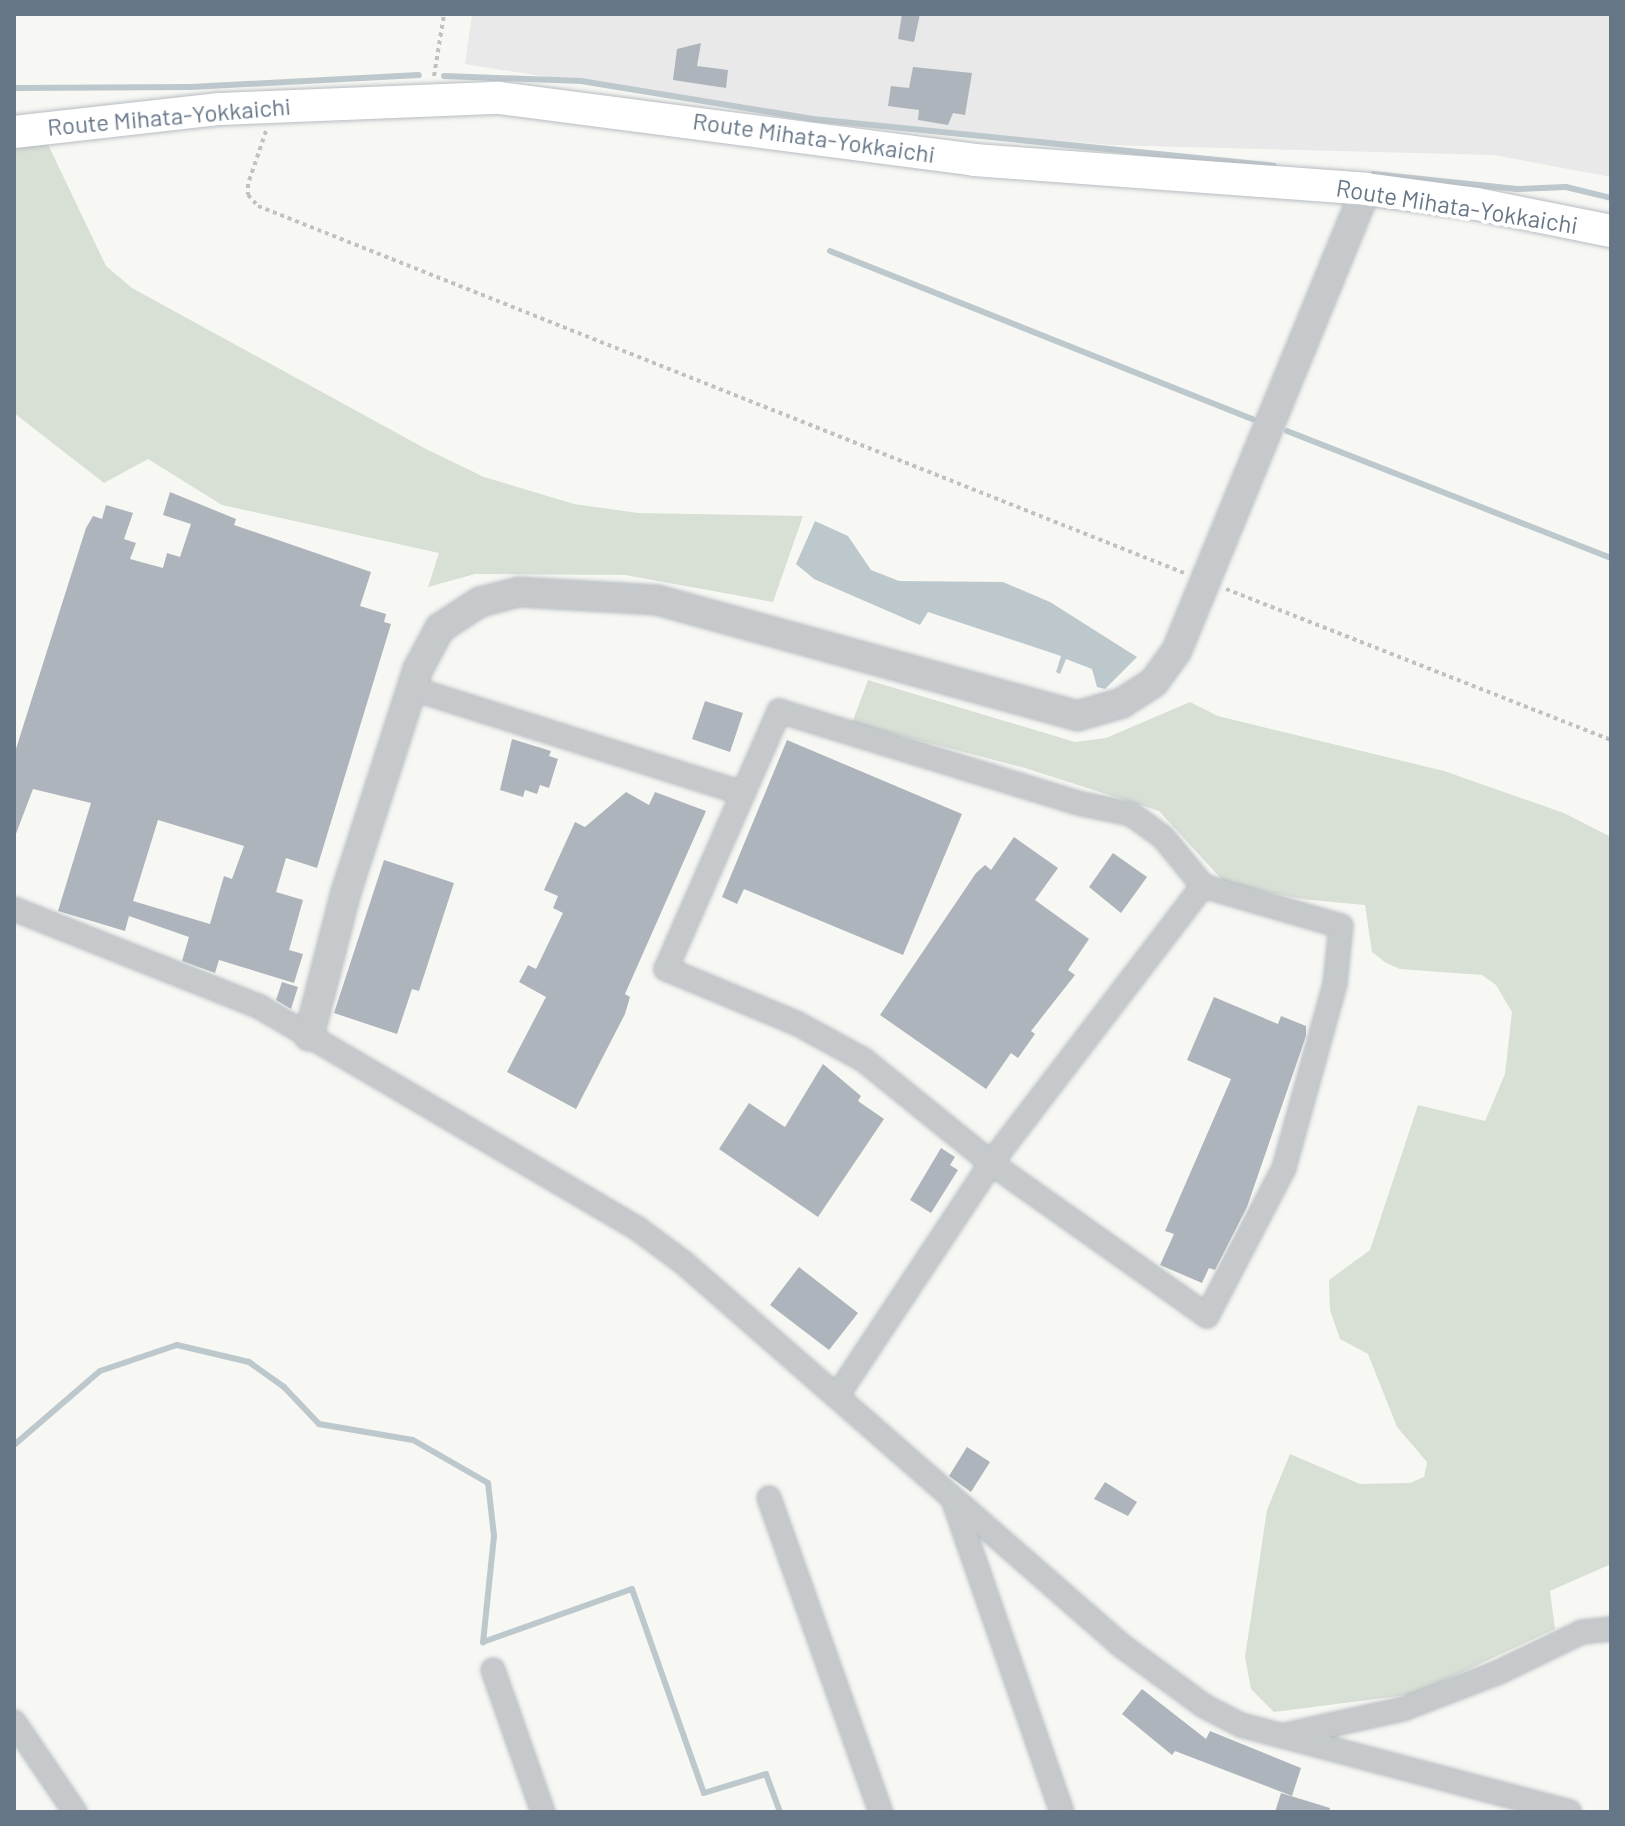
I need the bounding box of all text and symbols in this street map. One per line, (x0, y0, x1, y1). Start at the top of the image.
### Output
street label: Route Mihata-Yokkaichi (46, 91, 292, 141)
street label: Route Mihata-Yokkaichi (691, 106, 937, 168)
street label: Route Mihata-Yokkaichi (1334, 173, 1580, 239)

